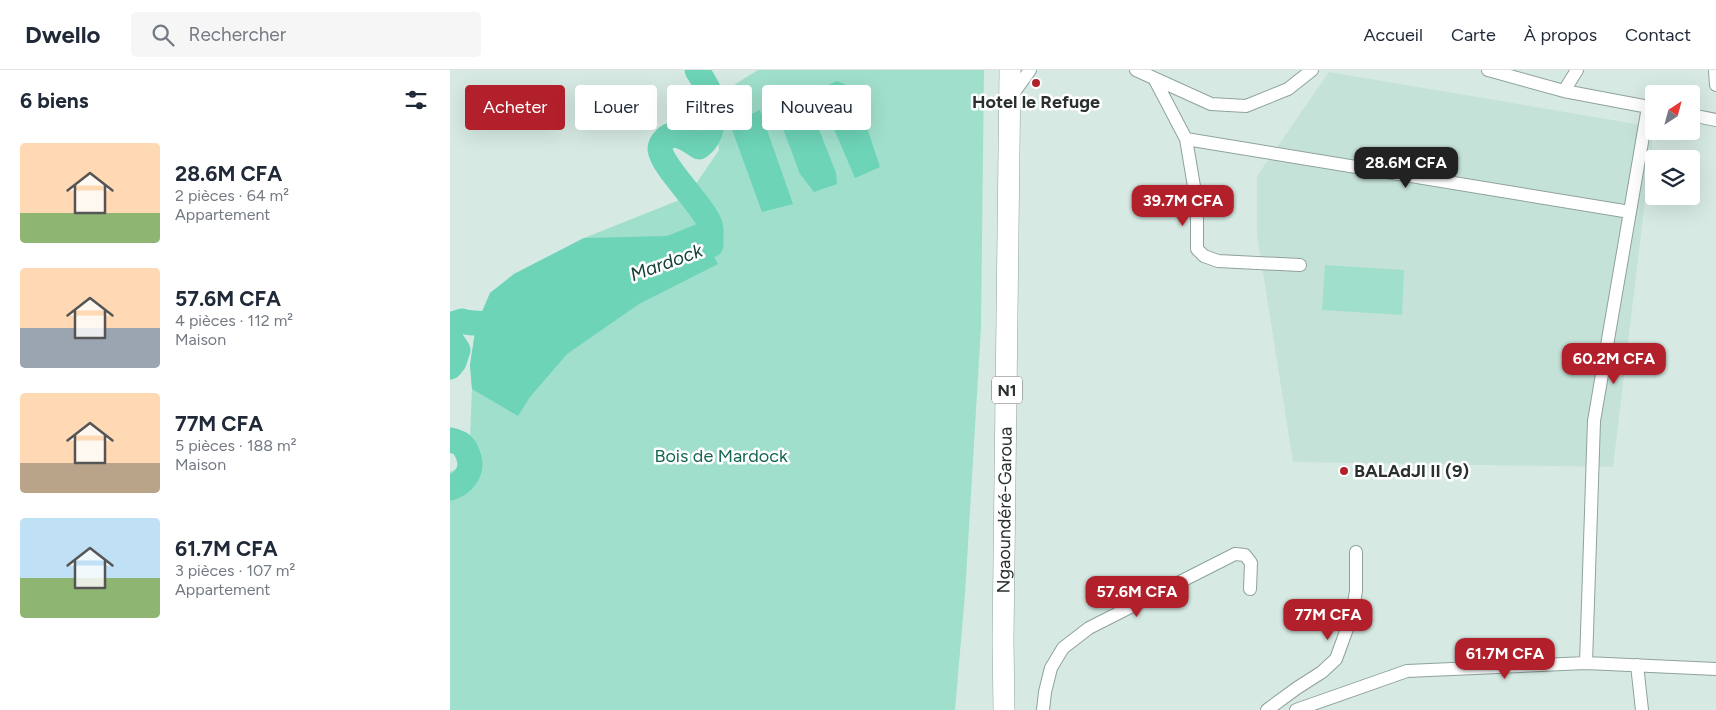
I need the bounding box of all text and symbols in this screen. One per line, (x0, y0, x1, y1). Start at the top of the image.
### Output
search box (131, 12, 481, 57)
text: Dwello (25, 20, 101, 49)
icon: search (149, 21, 177, 49)
text: Rechercher (189, 23, 286, 46)
text: Accueil (1363, 24, 1423, 46)
text: Carte (1451, 24, 1496, 46)
text: À propos (1524, 24, 1597, 46)
text: Contact (1625, 24, 1691, 46)
marker: Hotel le Refuge (1030, 77, 1042, 89)
chip: Acheter (465, 85, 565, 130)
chip: Louer (575, 85, 657, 130)
chip: Filtres (667, 85, 752, 130)
chip: Nouveau (762, 85, 871, 130)
north arrow (1645, 85, 1700, 140)
map controls (1645, 85, 1700, 205)
icon: filters (402, 86, 430, 114)
text: 6 biens (20, 88, 89, 113)
place label: Hotel le Refuge (972, 91, 1100, 113)
pin: 28.6M CFA (1349, 146, 1463, 189)
button: layers (1645, 150, 1700, 205)
text: 28.6M CFA (1365, 153, 1447, 172)
text: 28.6M CFA (175, 161, 282, 186)
icon: home (60, 163, 120, 223)
pin: 39.7M CFA (1126, 184, 1240, 227)
text: 2 pièces · 64 m² (175, 186, 289, 205)
text: 39.7M CFA (1143, 191, 1223, 210)
text: Appartement (175, 205, 270, 224)
water label: Mardock (627, 239, 706, 286)
text: 57.6M CFA (175, 286, 281, 311)
icon: home (60, 288, 120, 348)
text: 4 pièces · 112 m² (175, 311, 293, 330)
text: Maison (175, 330, 226, 349)
pin: 60.2M CFA (1557, 342, 1671, 385)
text: 60.2M CFA (1573, 349, 1655, 368)
road number: N1 (992, 376, 1022, 404)
text: 77M CFA (175, 411, 263, 436)
icon: home (60, 413, 120, 473)
street label: Ngaoundéré-Garoua (993, 426, 1017, 594)
text: 5 pièces · 188 m² (175, 436, 297, 455)
park label: Bois de Mardock (654, 445, 788, 467)
text: Maison (175, 455, 226, 474)
place label: BALAdJI II (9) (1354, 460, 1469, 482)
marker: BALAdJI II (9) (1338, 465, 1350, 477)
text: 61.7M CFA (175, 536, 278, 561)
icon: home (60, 538, 120, 598)
text: 3 pièces · 107 m² (175, 561, 295, 580)
pin: 57.6M CFA (1080, 576, 1194, 618)
text: Appartement (175, 580, 270, 599)
text: 57.6M CFA (1097, 582, 1177, 601)
pin: 77M CFA (1282, 598, 1374, 641)
text: 77M CFA (1294, 605, 1362, 624)
pin: 61.7M CFA (1448, 638, 1562, 680)
text: 61.7M CFA (1466, 644, 1544, 663)

